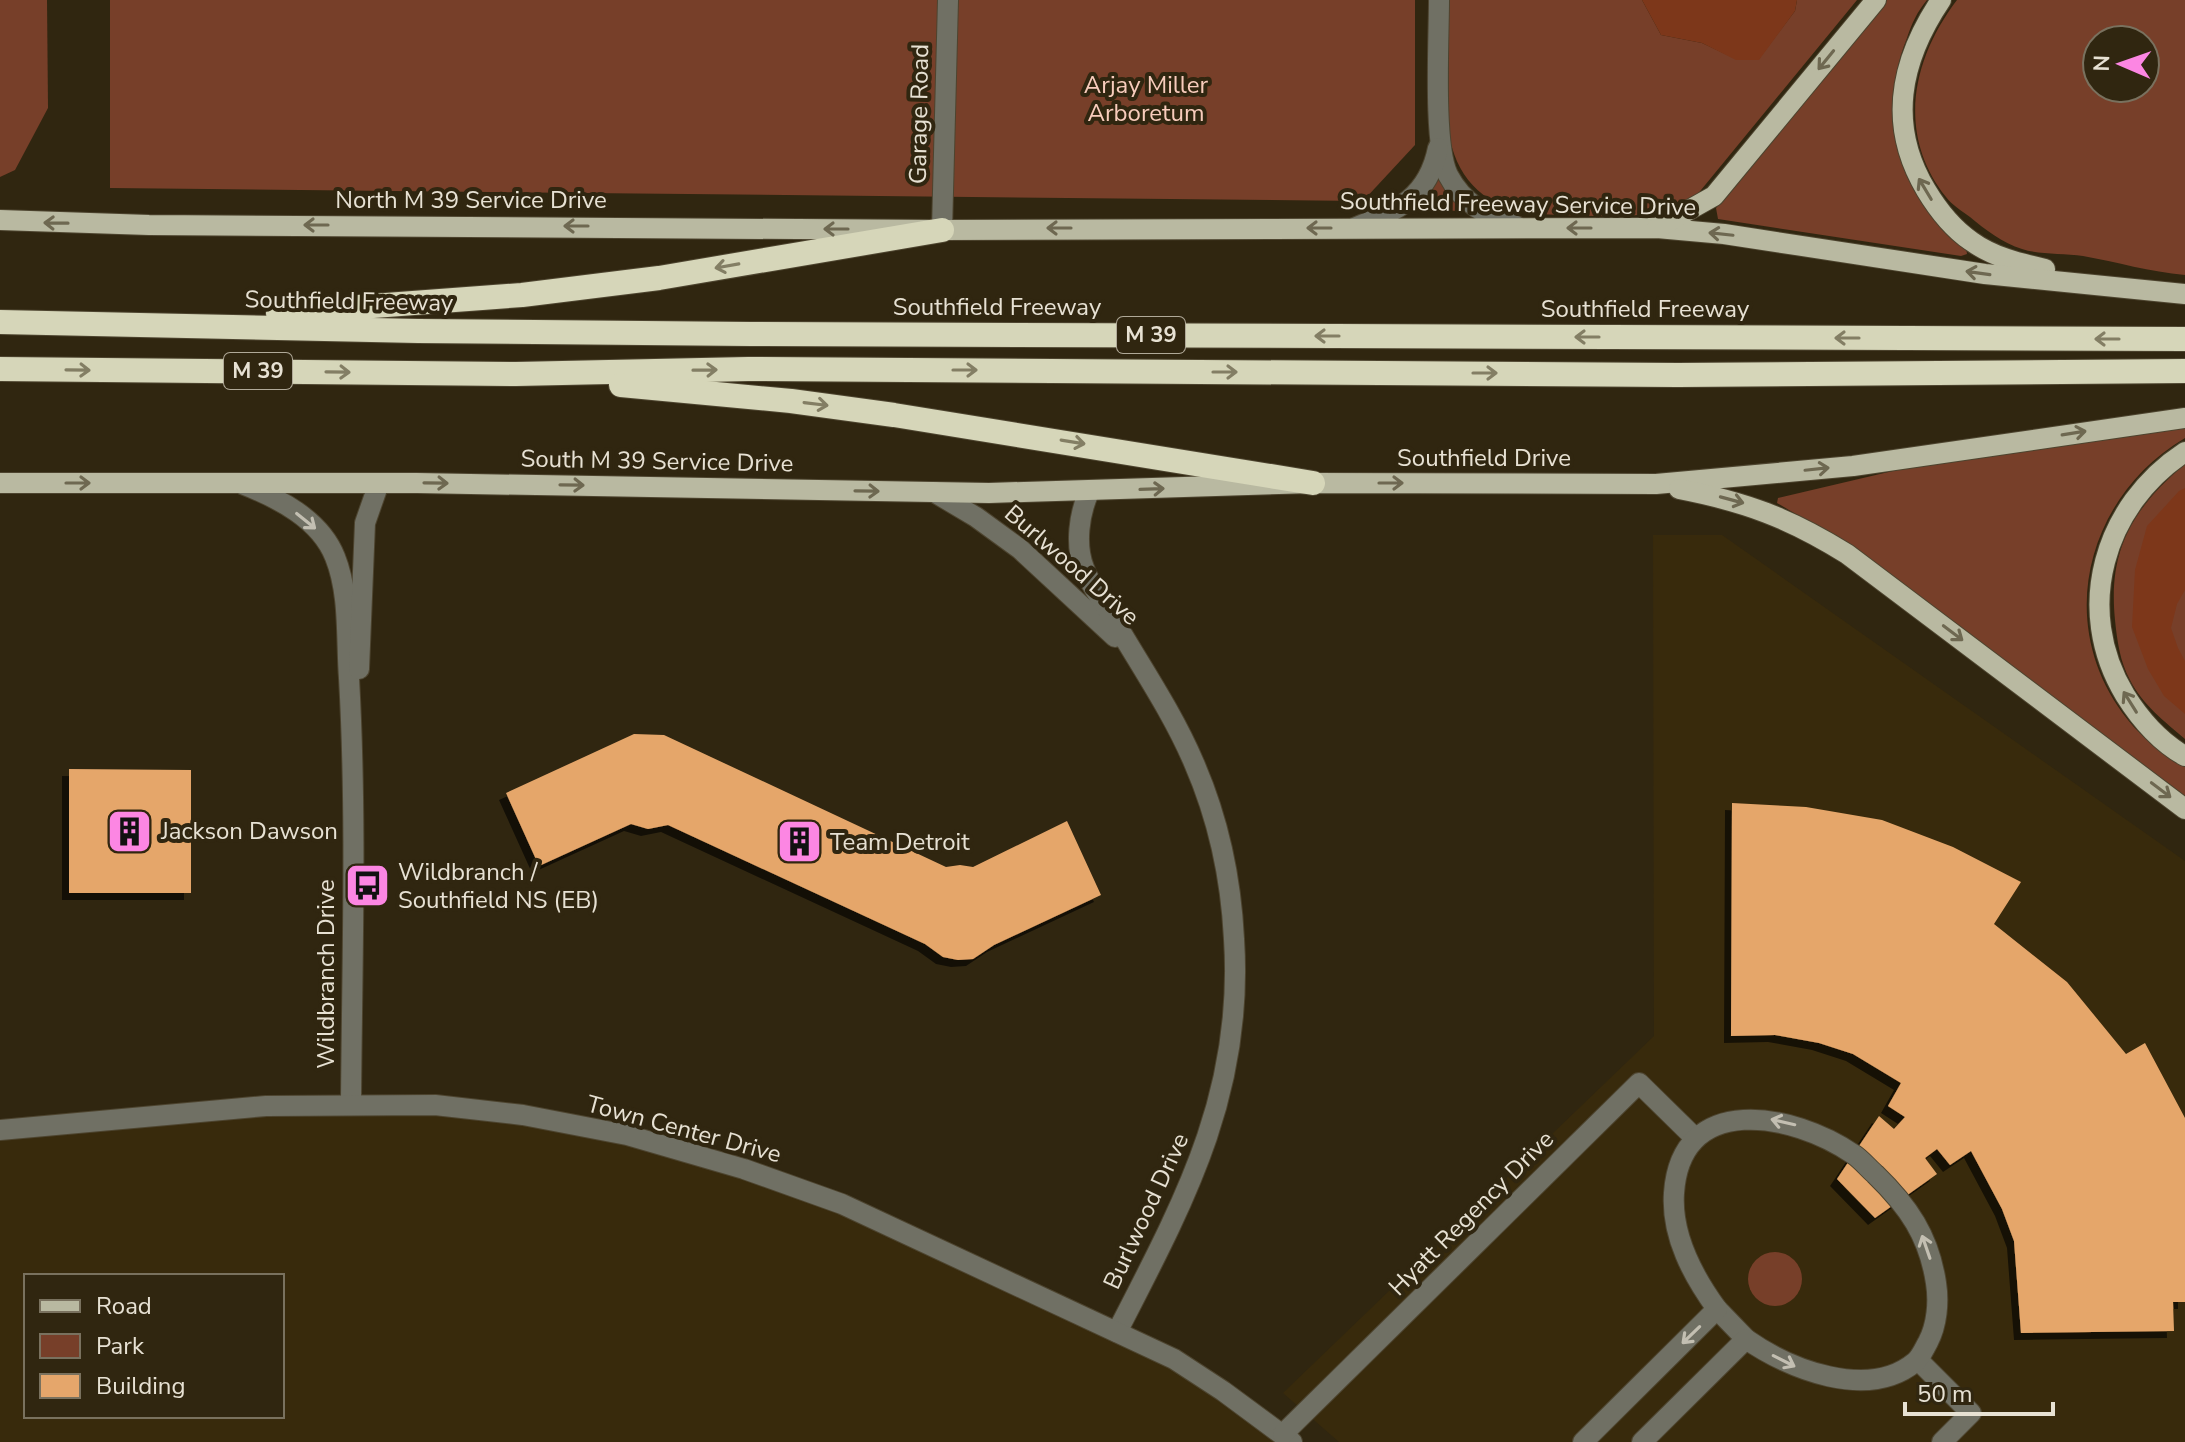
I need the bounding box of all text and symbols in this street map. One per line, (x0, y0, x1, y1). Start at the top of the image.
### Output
north arrow (2081, 24, 2161, 104)
street label: Garage Road (902, 44, 936, 184)
one-way arrow (1817, 49, 1835, 69)
text: N (2087, 55, 2117, 72)
park label: Arjay Miller Arboretum (1084, 69, 1209, 129)
one-way arrow (1917, 178, 1933, 201)
street label: North M 39 Service Drive (335, 184, 607, 216)
street label: Southfield Freeway Service Drive (1340, 185, 1696, 223)
one-way arrow (43, 215, 70, 230)
one-way arrow (303, 217, 330, 233)
one-way arrow (563, 219, 590, 234)
one-way arrow (1046, 220, 1073, 236)
one-way arrow (1306, 220, 1333, 236)
one-way arrow (1566, 220, 1593, 236)
one-way arrow (823, 221, 850, 237)
one-way arrow (1709, 226, 1734, 241)
one-way arrow (715, 259, 740, 274)
one-way arrow (1966, 265, 1991, 280)
street label: Southfield Freeway (244, 283, 454, 319)
street label: Southfield Freeway (893, 291, 1102, 323)
street label: Southfield Freeway (1541, 293, 1750, 325)
road number: M 39 (1117, 317, 1185, 353)
one-way arrow (1314, 328, 1341, 344)
one-way arrow (1574, 329, 1601, 345)
one-way arrow (1834, 330, 1861, 346)
one-way arrow (2094, 331, 2121, 347)
road number: M 39 (224, 353, 292, 389)
one-way arrow (64, 362, 91, 377)
one-way arrow (691, 362, 718, 377)
one-way arrow (951, 362, 978, 378)
one-way arrow (324, 364, 351, 380)
one-way arrow (1211, 364, 1238, 380)
one-way arrow (1471, 365, 1498, 381)
one-way arrow (803, 397, 828, 412)
one-way arrow (2061, 424, 2087, 439)
one-way arrow (1060, 436, 1085, 451)
street label: Southfield Drive (1397, 442, 1571, 474)
street label: South M 39 Service Drive (520, 443, 794, 479)
one-way arrow (1803, 462, 1830, 477)
one-way arrow (64, 475, 91, 491)
one-way arrow (422, 475, 449, 491)
one-way arrow (1377, 475, 1404, 491)
one-way arrow (558, 477, 585, 493)
one-way arrow (1138, 481, 1165, 496)
one-way arrow (853, 483, 880, 498)
one-way arrow (1719, 493, 1745, 508)
street label: Burlwood Drive (998, 498, 1146, 632)
one-way arrow (295, 511, 316, 529)
one-way arrow (1942, 625, 1963, 642)
one-way arrow (2121, 691, 2137, 714)
one-way arrow (2149, 782, 2171, 799)
building icon: Jackson Dawson (106, 807, 154, 855)
place label: Jackson Dawson (160, 815, 338, 847)
building icon: Team Detroit (775, 818, 823, 866)
place label: Team Detroit (830, 826, 970, 858)
place label: Wildbranch / Southfield NS (EB) (398, 856, 599, 916)
bus stop icon: Wildbranch / Southfield NS (EB) (343, 862, 391, 910)
street label: Wildbranch Drive (310, 879, 342, 1069)
street label: Town Center Drive (583, 1088, 785, 1170)
one-way arrow (1770, 1114, 1796, 1129)
street label: Hyatt Regency Drive (1381, 1123, 1561, 1303)
street label: Burlwood Drive (1096, 1128, 1196, 1294)
one-way arrow (1917, 1235, 1932, 1260)
legend (24, 1274, 284, 1418)
text: Road (96, 1290, 152, 1322)
one-way arrow (1681, 1325, 1701, 1344)
text: Park (96, 1330, 145, 1362)
one-way arrow (1771, 1353, 1795, 1369)
scale bar (1905, 1366, 2053, 1416)
text: Building (96, 1370, 186, 1402)
text: 50 m (1917, 1378, 1973, 1410)

